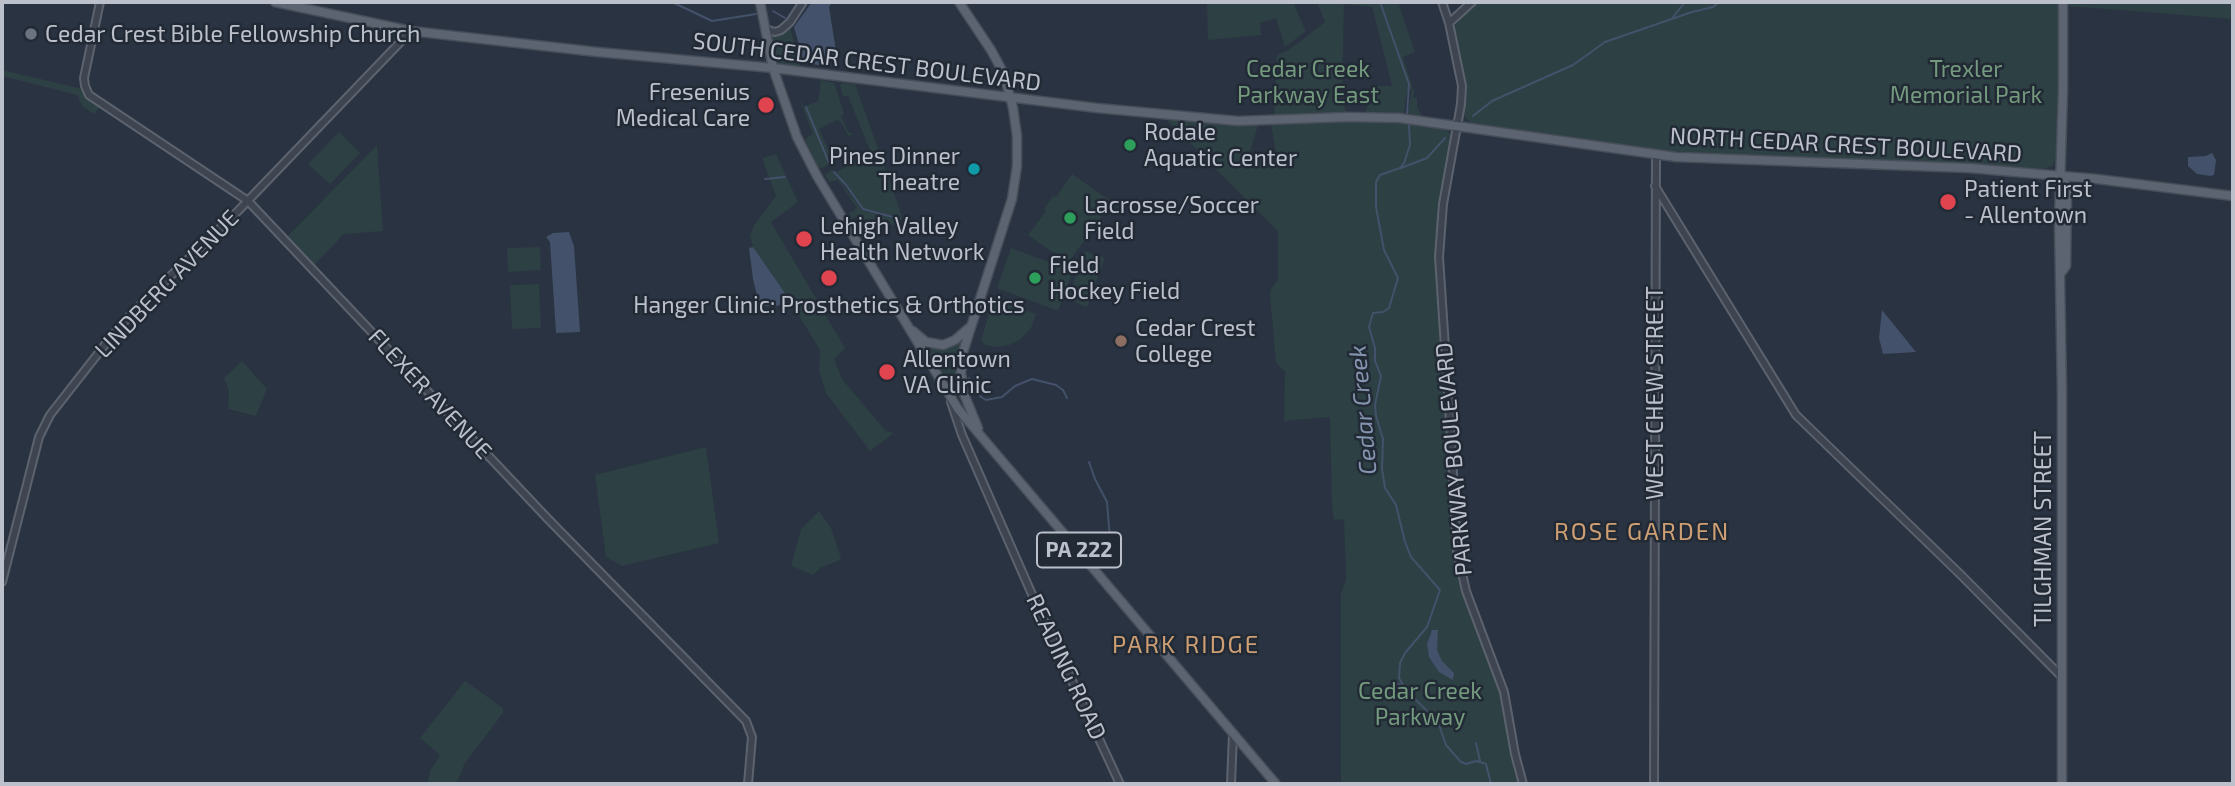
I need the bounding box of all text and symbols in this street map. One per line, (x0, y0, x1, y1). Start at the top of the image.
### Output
place label: Cedar Crest Bible Fellowship Church (45, 20, 420, 48)
marker: Cedar Crest Bible Fellowship Church (23, 26, 39, 42)
street label: SOUTH CEDAR CREST BOULEVARD (691, 27, 1043, 97)
park label: Cedar Creek Parkway East (1237, 55, 1379, 109)
park label: Trexler Memorial Park (1890, 55, 2042, 109)
place label: Fresenius Medical Care (616, 78, 750, 132)
marker: Fresenius Medical Care (756, 95, 776, 115)
place label: Rodale Aquatic Center (1144, 118, 1297, 172)
street label: NORTH CEDAR CREST BOULEVARD (1669, 122, 2023, 168)
marker: Rodale Aquatic Center (1122, 137, 1138, 153)
place label: Pines Dinner Theatre (829, 142, 960, 196)
marker: Pines Dinner Theatre (966, 161, 982, 177)
place label: Patient First - Allentown (1964, 175, 2092, 229)
place label: Lacrosse/Soccer Field (1084, 191, 1259, 245)
marker: Patient First - Allentown (1938, 192, 1958, 212)
street label: LINDBERG AVENUE (89, 204, 245, 364)
marker: Lacrosse/Soccer Field (1062, 210, 1078, 226)
place label: Lehigh Valley Health Network (820, 212, 984, 266)
marker: Lehigh Valley Health Network (794, 229, 814, 249)
place label: Field Hockey Field (1049, 251, 1180, 305)
marker: Hanger Clinic: Prosthetics & Orthotics (819, 268, 839, 288)
marker: Field Hockey Field (1027, 270, 1043, 286)
street label: WEST CHEW STREET (1641, 286, 1669, 500)
place label: Hanger Clinic: Prosthetics & Orthotics (633, 291, 1025, 319)
place label: Cedar Crest College (1135, 314, 1255, 368)
street label: FLEXER AVENUE (363, 323, 497, 465)
marker: Cedar Crest College (1113, 333, 1129, 349)
street label: PARKWAY BOULEVARD (1430, 341, 1478, 577)
water label: Cedar Creek (1343, 344, 1383, 476)
place label: Allentown VA Clinic (903, 345, 1011, 399)
marker: Allentown VA Clinic (877, 362, 897, 382)
street label: TILGHMAN STREET (2029, 431, 2057, 627)
district label: ROSE GARDEN (1555, 518, 1729, 546)
road number: PA 222 (1037, 532, 1121, 568)
street label: READING ROAD (1020, 590, 1112, 744)
district label: PARK RIDGE (1113, 631, 1259, 659)
park label: Cedar Creek Parkway (1358, 677, 1482, 731)

